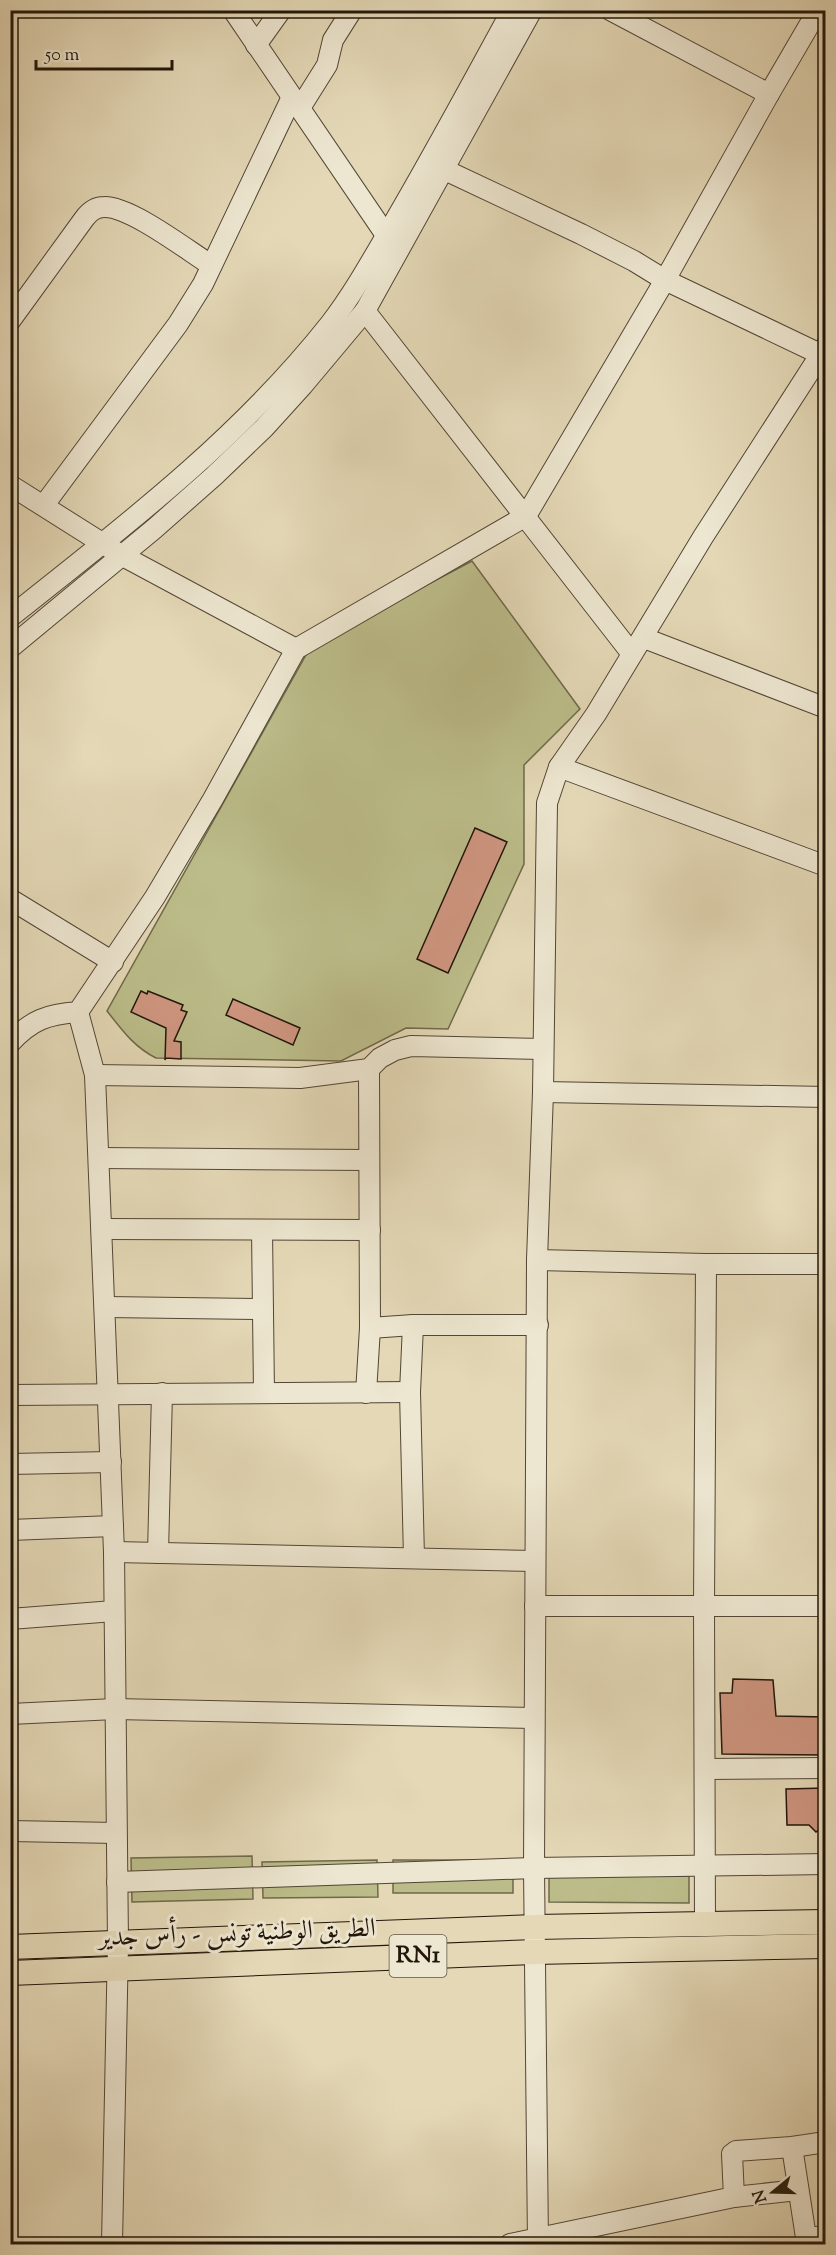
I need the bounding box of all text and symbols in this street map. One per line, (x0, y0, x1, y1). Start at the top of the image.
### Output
scale bar (36, 33, 172, 71)
text: 50 m (44, 43, 80, 69)
street label: الطريق الوطنية تونس - رأس جدير (95, 1910, 376, 1957)
road number: RN1 (390, 1935, 446, 1977)
north arrow (743, 2162, 803, 2222)
text: N (748, 2186, 774, 2206)

